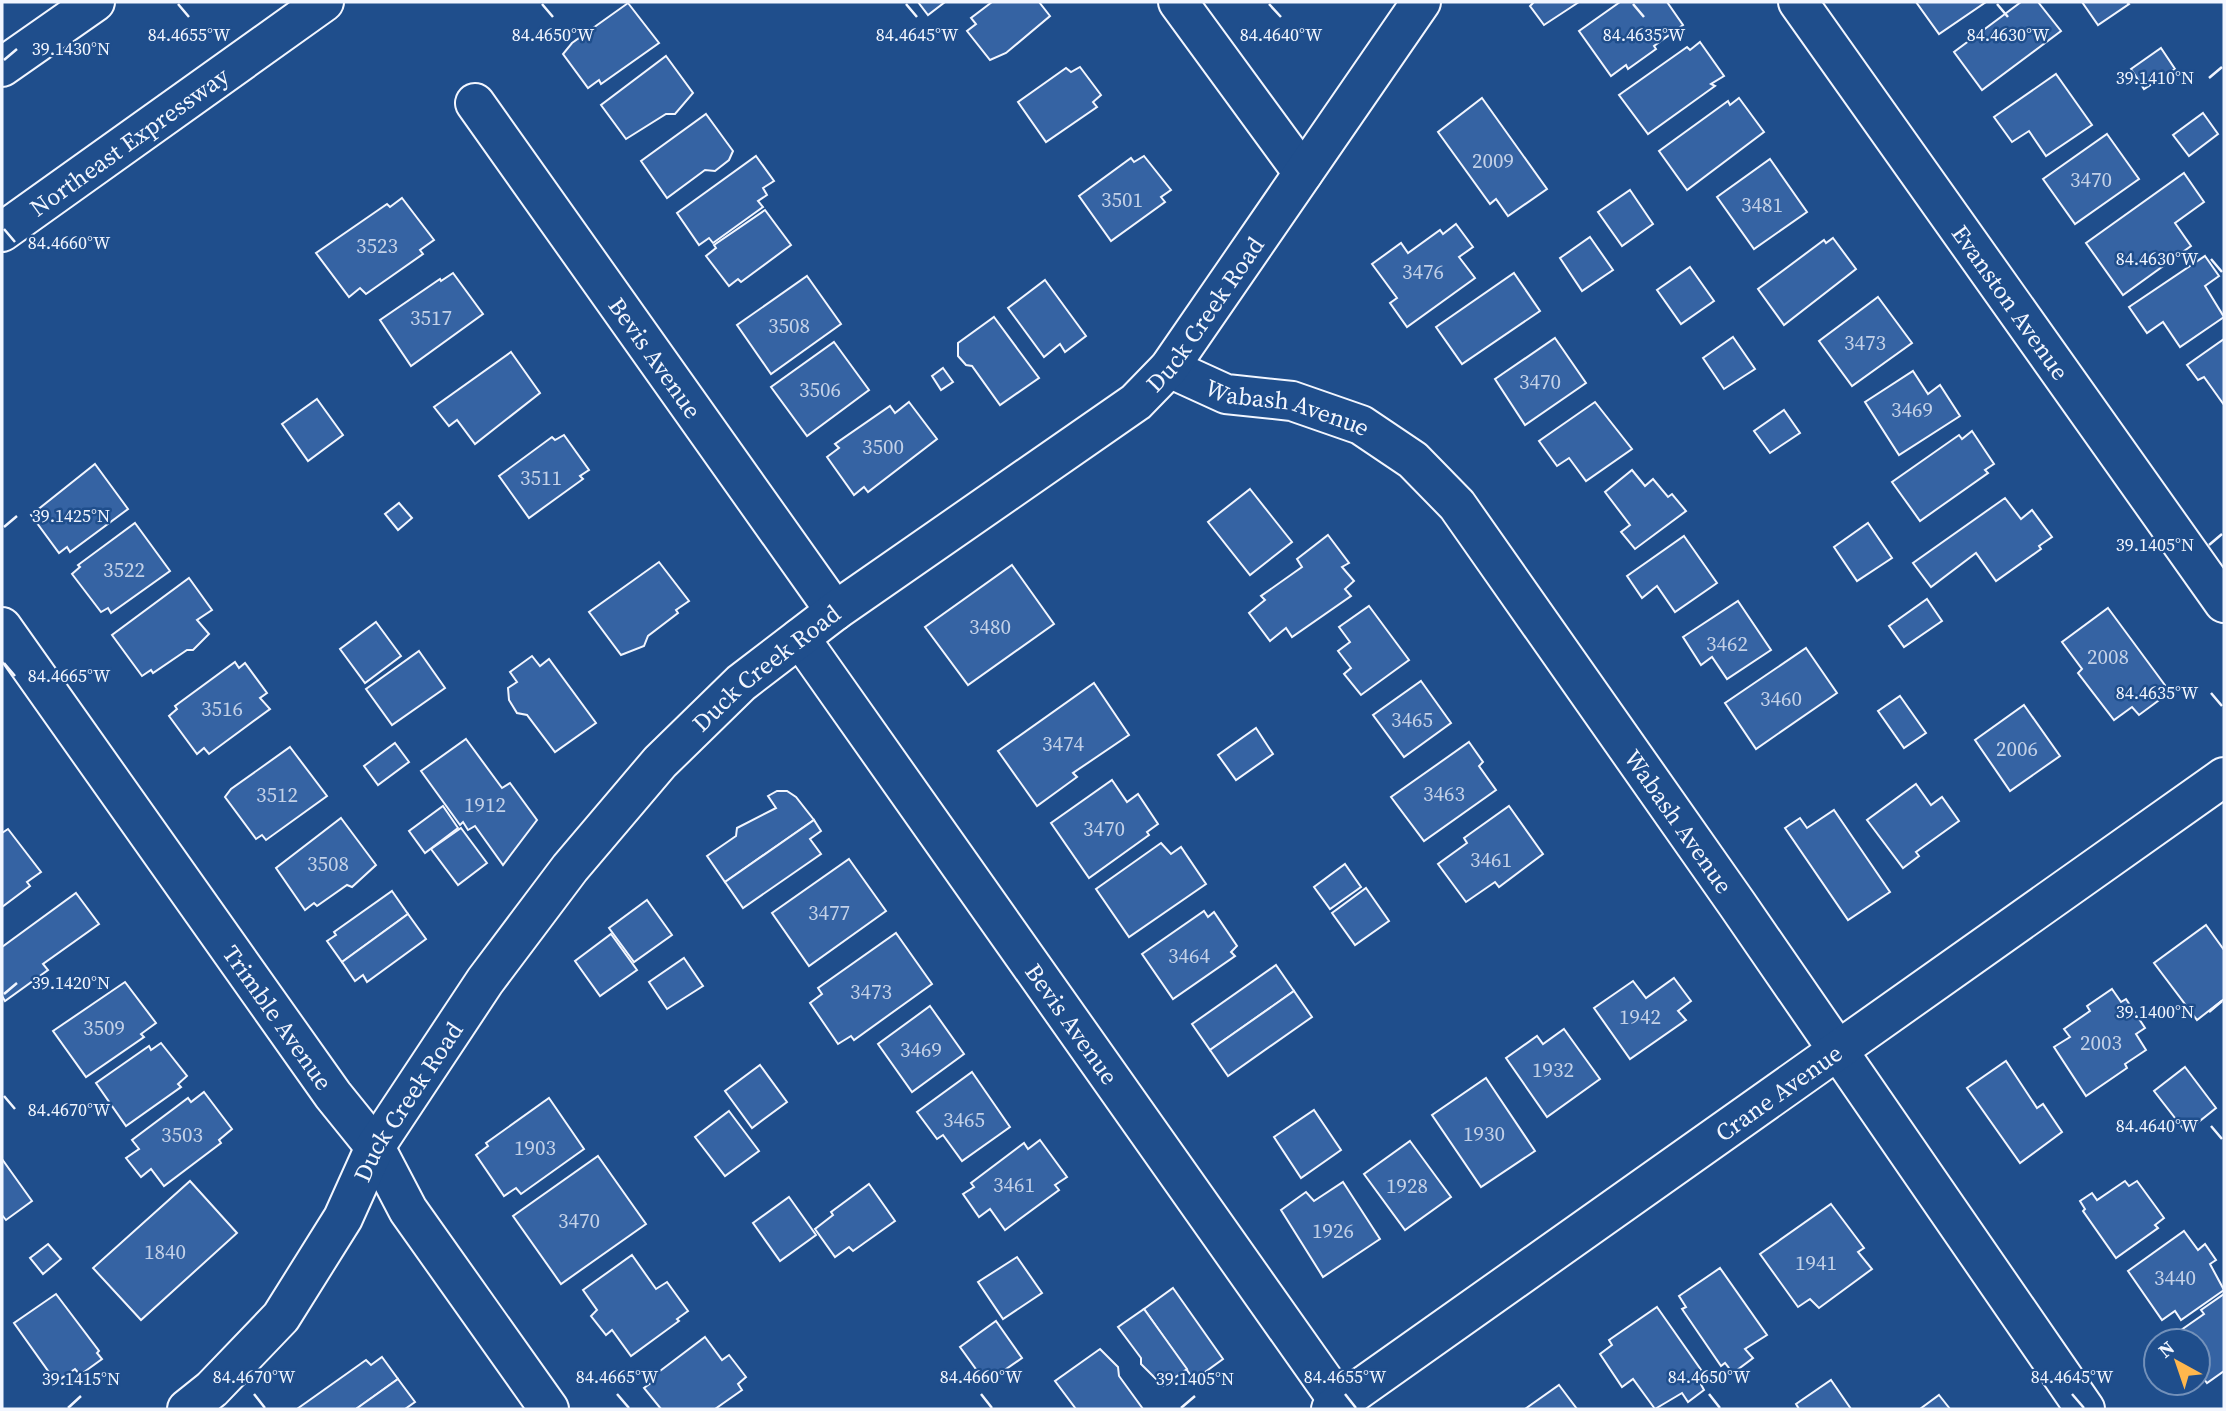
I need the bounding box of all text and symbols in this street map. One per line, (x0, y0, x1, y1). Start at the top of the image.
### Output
text: 84.4655°W (148, 22, 231, 47)
text: 84.4650°W (512, 22, 595, 47)
text: 84.4645°W (876, 22, 959, 47)
text: 84.4640°W (1240, 22, 1323, 47)
text: 84.4635°W (1603, 22, 1686, 47)
text: 84.4630°W (1967, 22, 2050, 47)
text: 39.1430°N (32, 36, 110, 61)
street label: Northeast Expressway (23, 59, 236, 224)
text: 39.1410°N (2116, 65, 2194, 90)
house number: 2009 (1472, 146, 1514, 175)
house number: 3470 (2070, 165, 2112, 194)
house number: 3501 (1101, 185, 1143, 214)
house number: 3481 (1741, 190, 1783, 219)
street label: Evanston Avenue (1944, 218, 2077, 386)
text: 84.4660°W (28, 230, 111, 255)
street label: Duck Creek Road (1138, 230, 1271, 399)
house number: 3523 (356, 231, 398, 260)
text: 84.4630°W (2116, 246, 2199, 271)
house number: 3476 (1402, 257, 1444, 286)
street label: Bevis Avenue (601, 290, 710, 425)
house number: 3517 (410, 303, 452, 332)
house number: 3508 (768, 311, 810, 340)
house number: 3473 (1844, 328, 1886, 357)
house number: 3470 (1519, 367, 1561, 396)
street label: Wabash Avenue (1200, 370, 1377, 443)
house number: 3506 (799, 375, 841, 404)
house number: 3469 (1891, 395, 1933, 424)
house number: 3500 (862, 432, 904, 461)
house number: 3511 (520, 463, 562, 492)
text: 39.1425°N (32, 503, 110, 528)
text: 39.1405°N (2116, 532, 2194, 557)
house number: 3522 (103, 555, 145, 584)
street label: Duck Creek Road (684, 596, 847, 739)
house number: 3480 (969, 612, 1011, 641)
house number: 3462 (1706, 629, 1748, 658)
house number: 2008 (2087, 642, 2129, 671)
text: 84.4665°W (28, 663, 111, 688)
text: 84.4635°W (2116, 680, 2199, 705)
house number: 3460 (1760, 684, 1802, 713)
house number: 3516 (201, 694, 243, 723)
house number: 3465 (1391, 705, 1433, 734)
house number: 3474 (1042, 729, 1084, 758)
house number: 2006 (1996, 734, 2038, 763)
street label: Wabash Avenue (1617, 743, 1741, 900)
house number: 3463 (1423, 779, 1465, 808)
house number: 3512 (256, 780, 298, 809)
house number: 1912 (464, 790, 506, 819)
house number: 3470 (1083, 814, 1125, 843)
house number: 3461 (1470, 845, 1512, 874)
house number: 3508 (307, 849, 349, 878)
house number: 3477 (808, 898, 850, 927)
street label: Trimble Avenue (215, 938, 341, 1096)
house number: 3464 (1168, 941, 1210, 970)
street label: Bevis Avenue (1018, 956, 1126, 1091)
text: 39.1420°N (32, 970, 110, 995)
house number: 3473 (850, 977, 892, 1006)
text: 39.1400°N (2116, 999, 2194, 1024)
house number: 1942 (1619, 1002, 1661, 1031)
house number: 3509 (83, 1013, 125, 1042)
street label: Duck Creek Road (345, 1015, 470, 1187)
house number: 2003 (2080, 1028, 2122, 1057)
house number: 3469 (900, 1035, 942, 1064)
street label: Crane Avenue (1708, 1036, 1848, 1149)
house number: 1932 (1532, 1055, 1574, 1084)
text: 84.4670°W (28, 1097, 111, 1122)
house number: 3465 (943, 1105, 985, 1134)
text: 84.4640°W (2116, 1113, 2199, 1138)
house number: 1930 (1463, 1119, 1505, 1148)
house number: 3503 (161, 1120, 203, 1149)
house number: 1903 (514, 1133, 556, 1162)
house number: 3461 (993, 1170, 1035, 1199)
house number: 1928 (1386, 1171, 1428, 1200)
house number: 3470 (558, 1206, 600, 1235)
house number: 1926 (1312, 1216, 1354, 1245)
house number: 1840 (144, 1237, 186, 1266)
house number: 1941 (1795, 1248, 1837, 1277)
house number: 3440 (2154, 1263, 2196, 1292)
north arrow (2142, 1327, 2212, 1397)
text: N (2152, 1334, 2180, 1363)
text: 84.4670°W (213, 1364, 296, 1389)
text: 84.4665°W (576, 1364, 659, 1389)
text: 84.4660°W (940, 1364, 1023, 1389)
text: 84.4655°W (1304, 1364, 1387, 1389)
text: 84.4650°W (1668, 1364, 1751, 1389)
text: 84.4645°W (2031, 1364, 2114, 1389)
text: 39.1415°N (42, 1366, 120, 1391)
text: 39.1405°N (1156, 1366, 1234, 1391)

